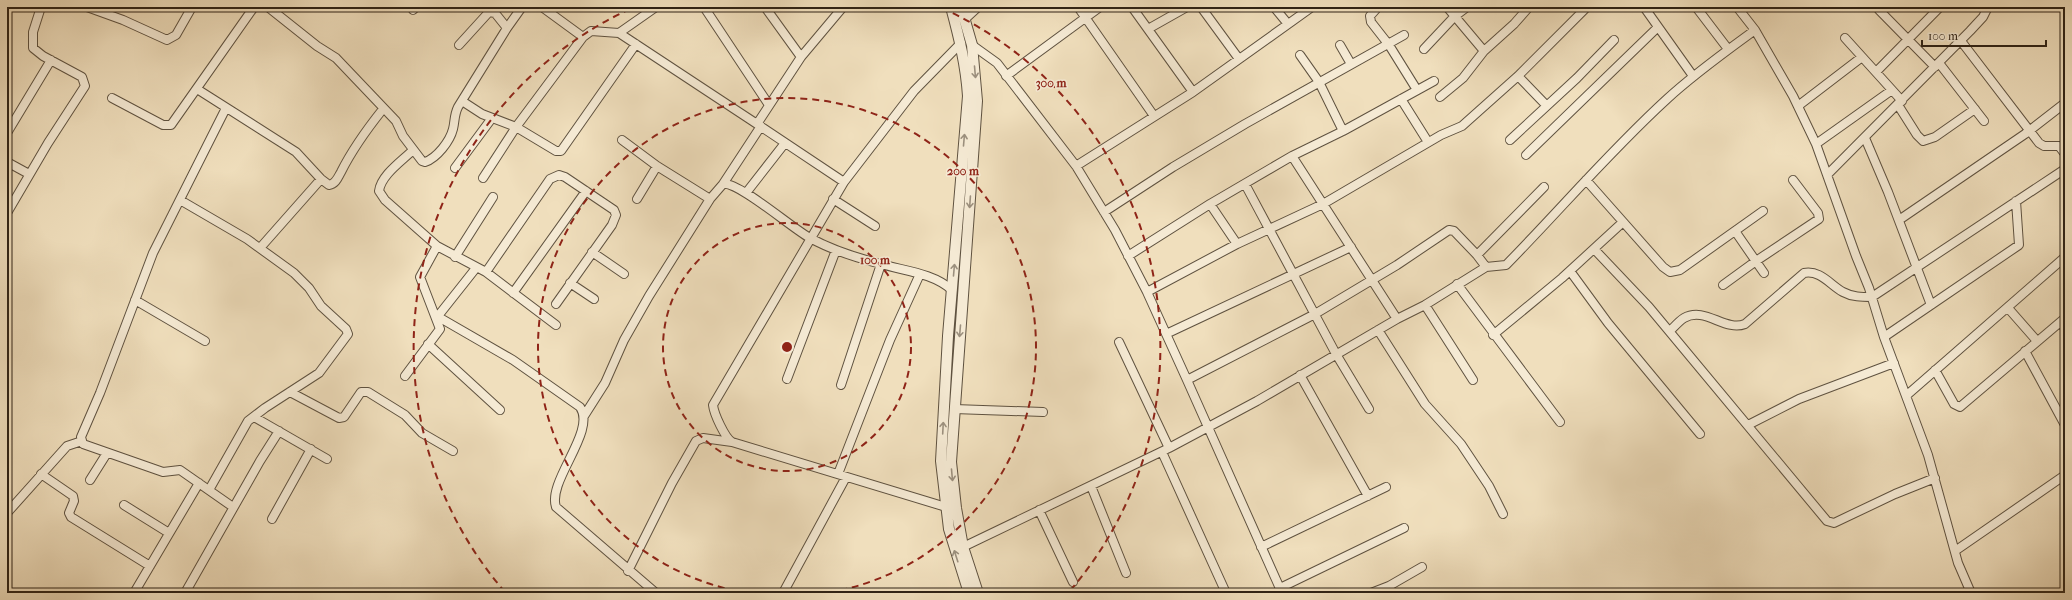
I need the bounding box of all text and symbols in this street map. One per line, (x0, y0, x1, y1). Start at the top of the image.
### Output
scale bar (1922, 22, 2046, 48)
text: 100 m (1928, 29, 1958, 43)
one-way arrow (971, 65, 979, 78)
text: 300 m (1036, 76, 1067, 91)
one-way arrow (960, 134, 968, 147)
text: 200 m (947, 164, 980, 178)
one-way arrow (967, 195, 974, 208)
text: 100 m (860, 253, 891, 267)
one-way arrow (950, 264, 957, 277)
one-way arrow (957, 324, 964, 337)
centre of rings (780, 340, 794, 354)
one-way arrow (939, 422, 946, 435)
one-way arrow (949, 468, 956, 481)
one-way arrow (952, 550, 960, 562)

